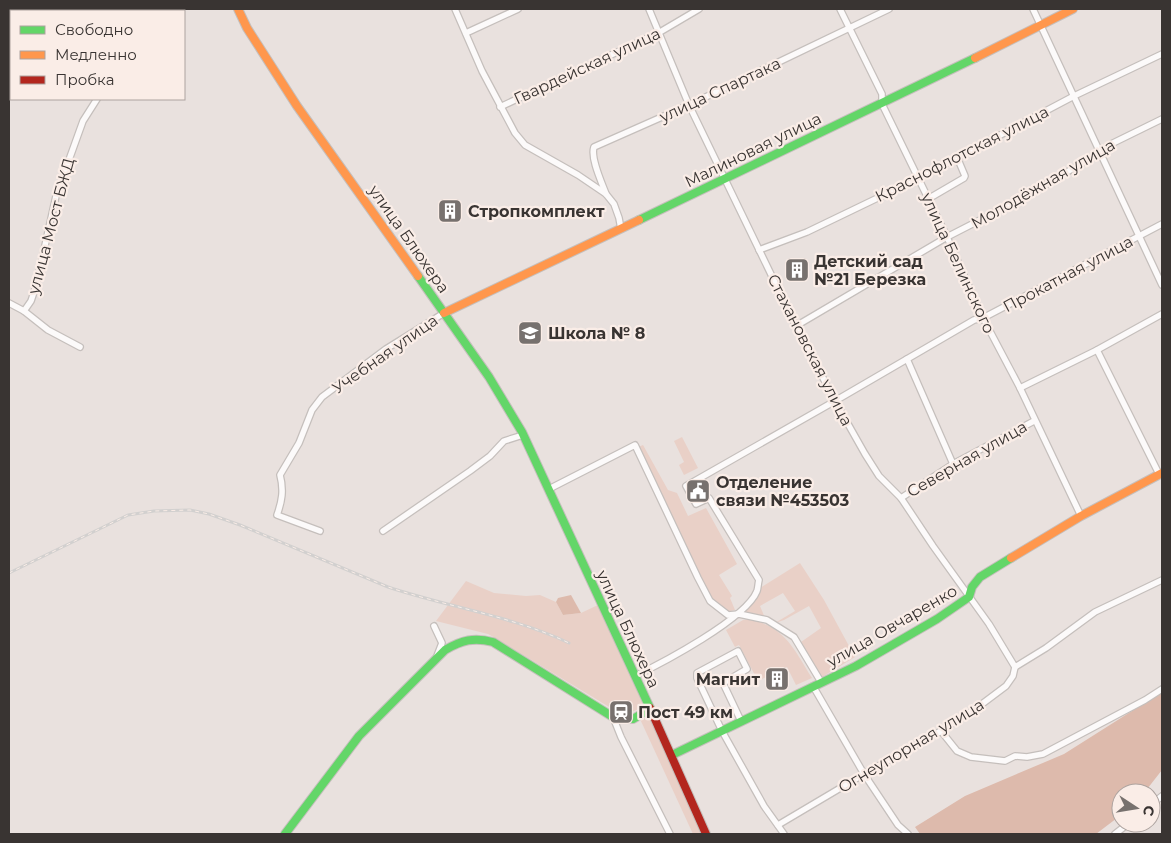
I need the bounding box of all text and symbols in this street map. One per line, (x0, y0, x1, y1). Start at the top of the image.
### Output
legend (10, 10, 185, 100)
text: Свободно (55, 20, 133, 39)
street label: Гвардейская улица (511, 24, 663, 108)
text: Медленно (55, 45, 137, 64)
street label: улица Спартака (655, 54, 784, 127)
text: Пробка (55, 70, 114, 89)
street label: Краснофлотская улица (872, 102, 1052, 206)
street label: Малиновая улица (682, 109, 824, 191)
street label: Молодёжная улица (968, 135, 1118, 233)
street label: улица Мост БЖД (23, 156, 78, 297)
street label: улица Блюхера (364, 181, 453, 297)
street label: улица Белинского (917, 189, 999, 336)
building icon: Стропкомплект (437, 198, 463, 224)
place label: Стропкомплект (468, 202, 605, 221)
street label: Прокатная улица (1000, 232, 1136, 316)
place label: Детский сад №21 Березка (814, 252, 926, 289)
building icon: Детский сад №21 Березка (784, 257, 810, 283)
street label: Стахановская улица (763, 271, 857, 429)
street label: Учебная улица (329, 311, 441, 397)
school or university icon: Школа № 8 (517, 320, 543, 346)
place label: Школа № 8 (548, 324, 645, 343)
street label: Северная улица (904, 417, 1030, 501)
place label: Отделение связи №453503 (716, 473, 849, 510)
public building icon: Отделение связи №453503 (685, 478, 711, 504)
street label: улица Блюхера (592, 566, 664, 691)
street label: улица Овчаренко (823, 581, 961, 672)
building icon: Магнит (764, 666, 790, 692)
place label: Магнит (696, 670, 760, 689)
street label: Огнеупорная улица (835, 695, 987, 797)
station icon: Пост 49 км (608, 699, 634, 725)
place label: Пост 49 км (638, 703, 733, 722)
north arrow (1111, 783, 1161, 833)
text: С (1139, 804, 1159, 818)

